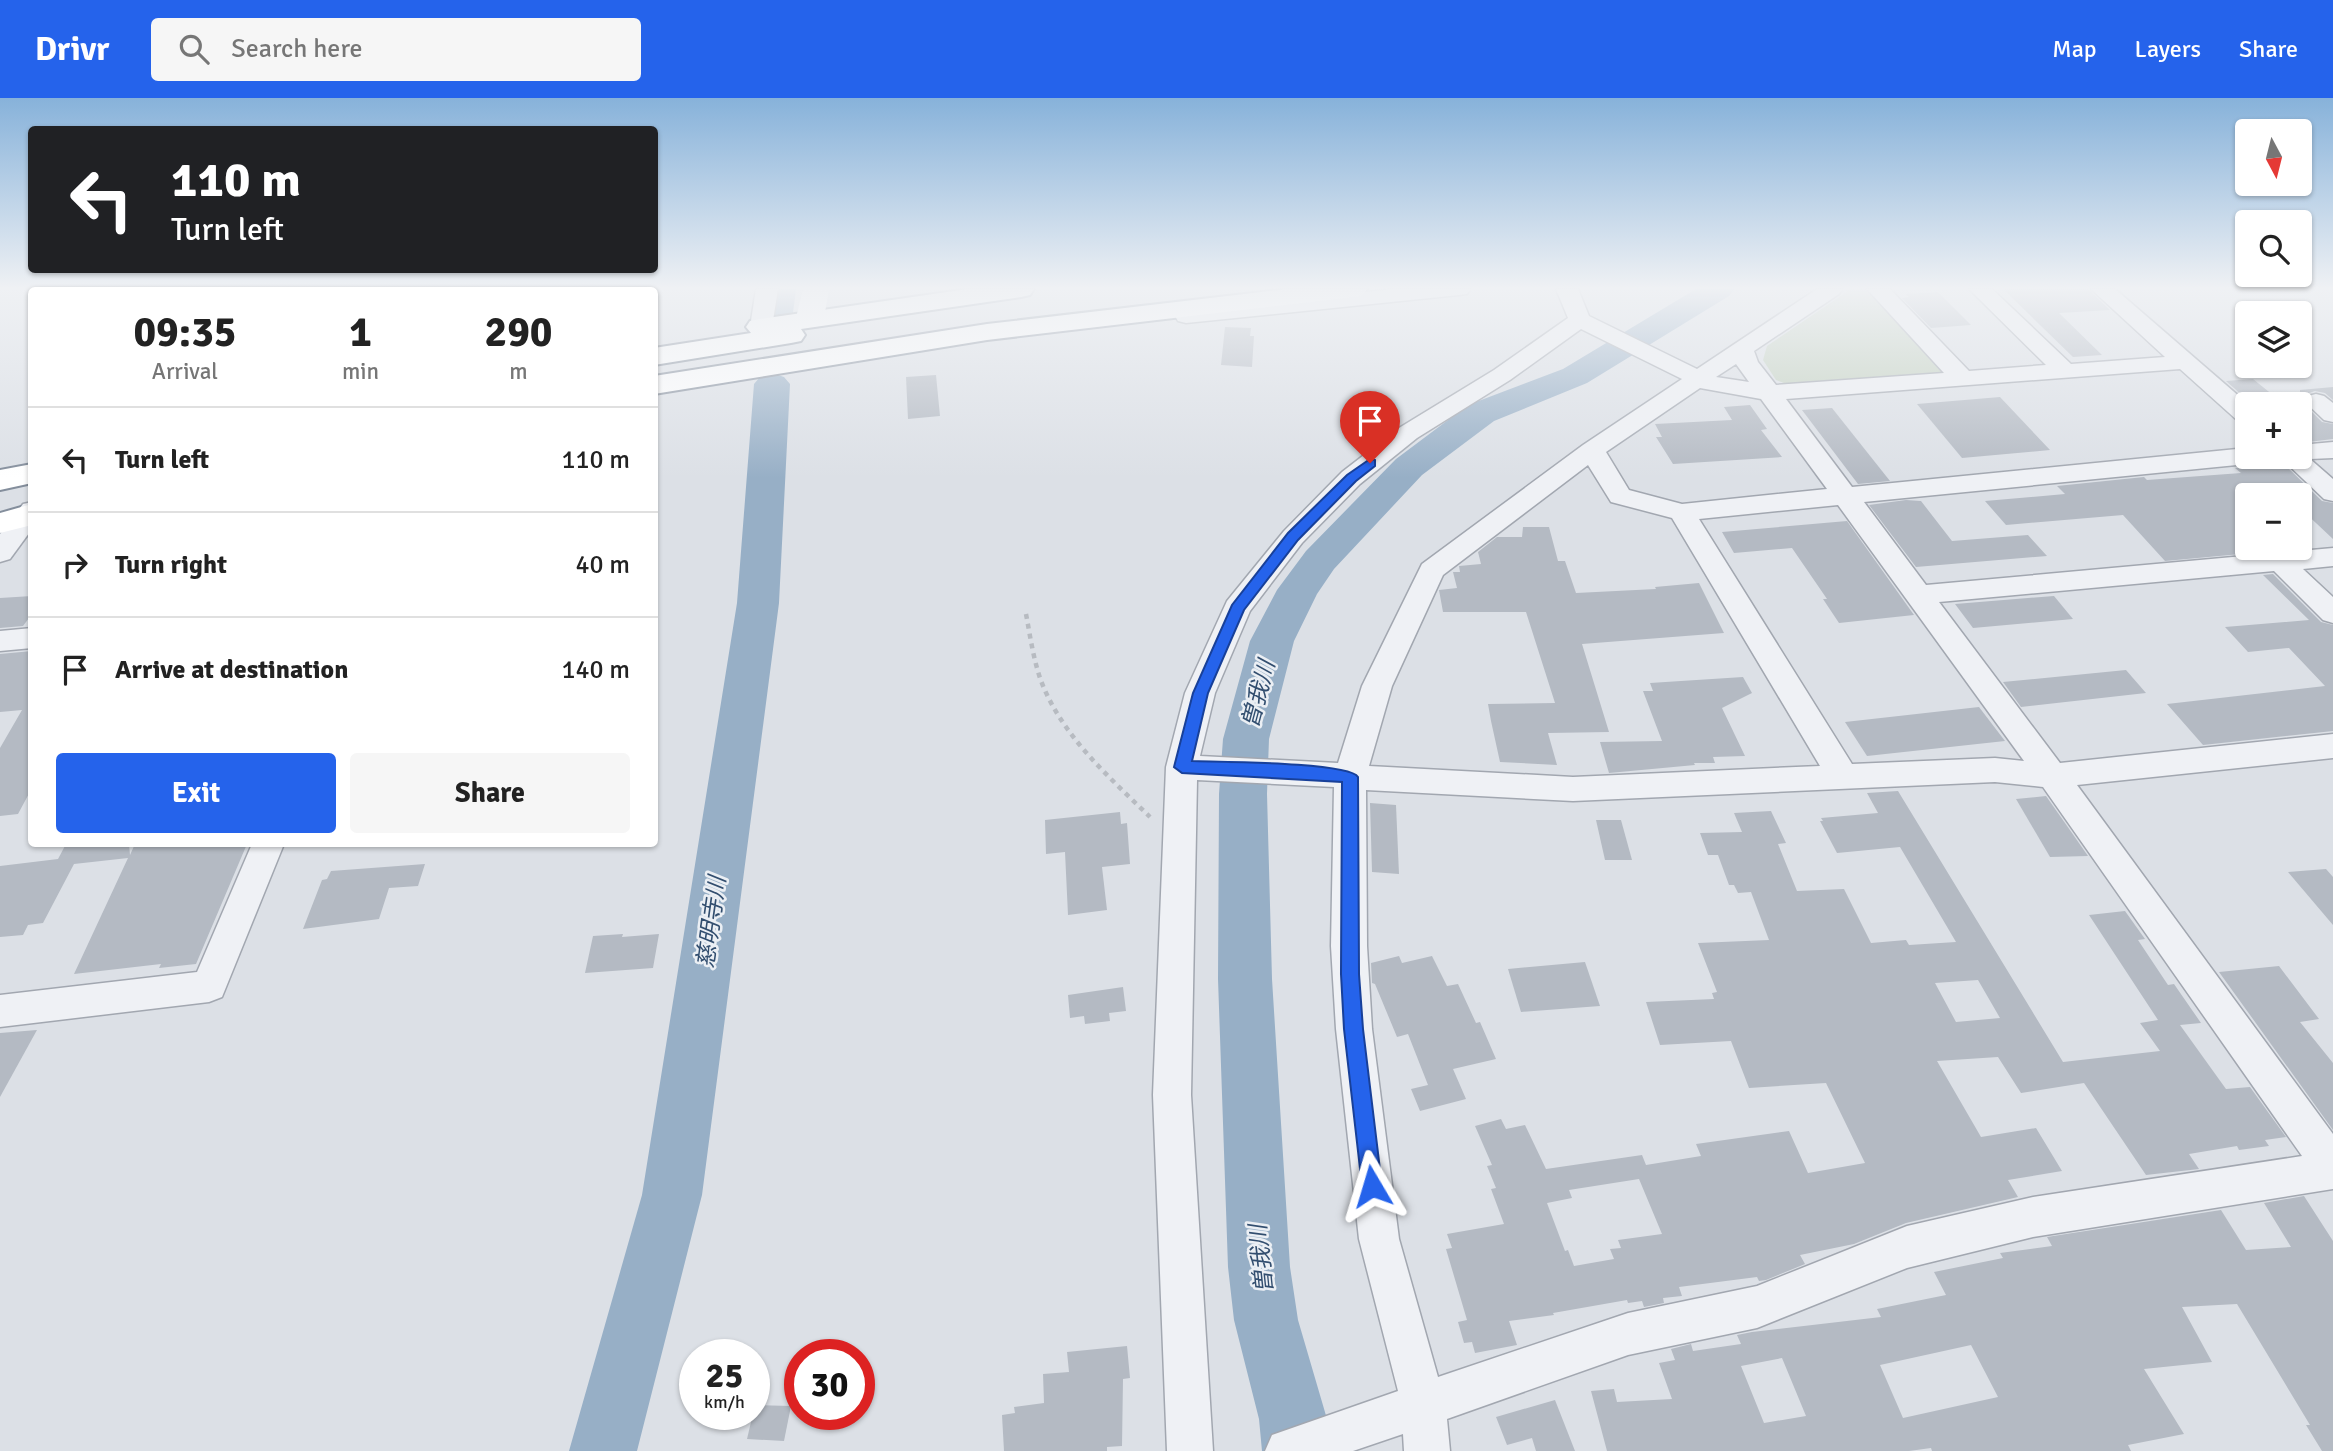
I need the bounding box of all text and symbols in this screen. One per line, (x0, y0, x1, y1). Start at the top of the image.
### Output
search box (151, 18, 641, 81)
text: Drivr (35, 29, 109, 70)
icon: search (175, 30, 213, 68)
text: Search here (231, 33, 362, 65)
text: Map (2052, 34, 2097, 64)
text: Layers (2135, 34, 2201, 64)
text: Share (2239, 34, 2298, 64)
north arrow (2235, 119, 2312, 196)
map controls (2235, 119, 2312, 560)
text: 110 m (171, 150, 301, 210)
icon: left (56, 154, 147, 245)
text: Turn left (171, 210, 284, 249)
button: search (2235, 210, 2312, 287)
button: layers (2235, 301, 2312, 378)
text: 09:35 (133, 307, 237, 358)
text: 1 (349, 307, 372, 358)
text: 290 (484, 307, 553, 358)
text: Arrival (152, 357, 218, 386)
text: min (342, 357, 379, 386)
text: m (509, 357, 528, 386)
pin (1340, 391, 1400, 463)
button: + (2235, 392, 2312, 469)
icon: arrive (1351, 402, 1389, 440)
icon: left (56, 441, 94, 479)
text: Turn left (115, 444, 209, 476)
text: 110 m (561, 444, 630, 476)
button: − (2235, 483, 2312, 560)
icon: right (56, 546, 94, 584)
text: Turn right (115, 549, 227, 581)
text: 40 m (575, 549, 630, 581)
icon: arrive (56, 651, 94, 689)
text: Arrive at destination (115, 654, 348, 686)
text: 140 m (561, 654, 630, 686)
water label: 曽我川 (1236, 654, 1282, 731)
button: Exit (56, 753, 336, 833)
button: Share (350, 753, 630, 833)
water label: 慈明寺川 (691, 872, 733, 970)
position arrow (1335, 1149, 1409, 1223)
water label: 曽我川 (1243, 1220, 1280, 1295)
speed limit sign: 30 (784, 1339, 875, 1430)
text: 25 (706, 1354, 743, 1397)
text: km/h (704, 1391, 745, 1413)

